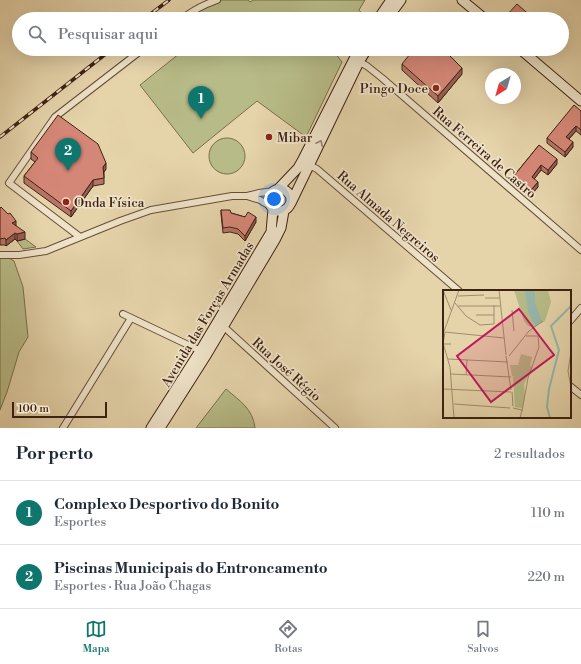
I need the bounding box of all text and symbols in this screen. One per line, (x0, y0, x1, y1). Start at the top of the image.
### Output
search box (12, 12, 569, 56)
icon: search (26, 23, 48, 45)
text: Pesquisar aqui (58, 25, 158, 44)
north arrow (485, 68, 521, 104)
place label: Pingo Doce (360, 81, 428, 97)
marker: Pingo Doce (431, 83, 441, 93)
pin: 1 (188, 86, 214, 119)
street label: Rua Ferreira de Castro (429, 103, 539, 202)
place label: Mibar (277, 130, 313, 146)
marker: Mibar (264, 132, 274, 142)
pin: 2 (55, 138, 81, 171)
one-way arrow (315, 140, 323, 147)
street label: Rua Almada Negreiros (334, 168, 443, 266)
your location (264, 189, 284, 209)
place label: Onda Física (74, 195, 145, 211)
marker: Onda Física (61, 197, 71, 207)
street label: Avenida das Forças Armadas (158, 239, 258, 391)
inset map (443, 290, 571, 418)
street label: Rua José Régio (249, 335, 324, 405)
scale bar (12, 400, 107, 419)
text: 100 m (18, 402, 49, 416)
text: Por perto (16, 443, 93, 465)
text: 2 resultados (494, 446, 565, 462)
text: Complexo Desportivo do Bonito (54, 495, 279, 514)
text: 1 (26, 505, 32, 521)
text: 110 m (531, 505, 565, 521)
text: Esportes (54, 514, 106, 530)
text: Piscinas Municipais do Entroncamento (54, 559, 328, 578)
text: 2 (25, 569, 33, 585)
text: 220 m (527, 569, 565, 585)
text: Esportes · Rua João Chagas (54, 578, 211, 594)
tab: Mapa (82, 618, 110, 656)
tab: Rotas (274, 618, 302, 656)
tab: Salvos (467, 618, 499, 656)

